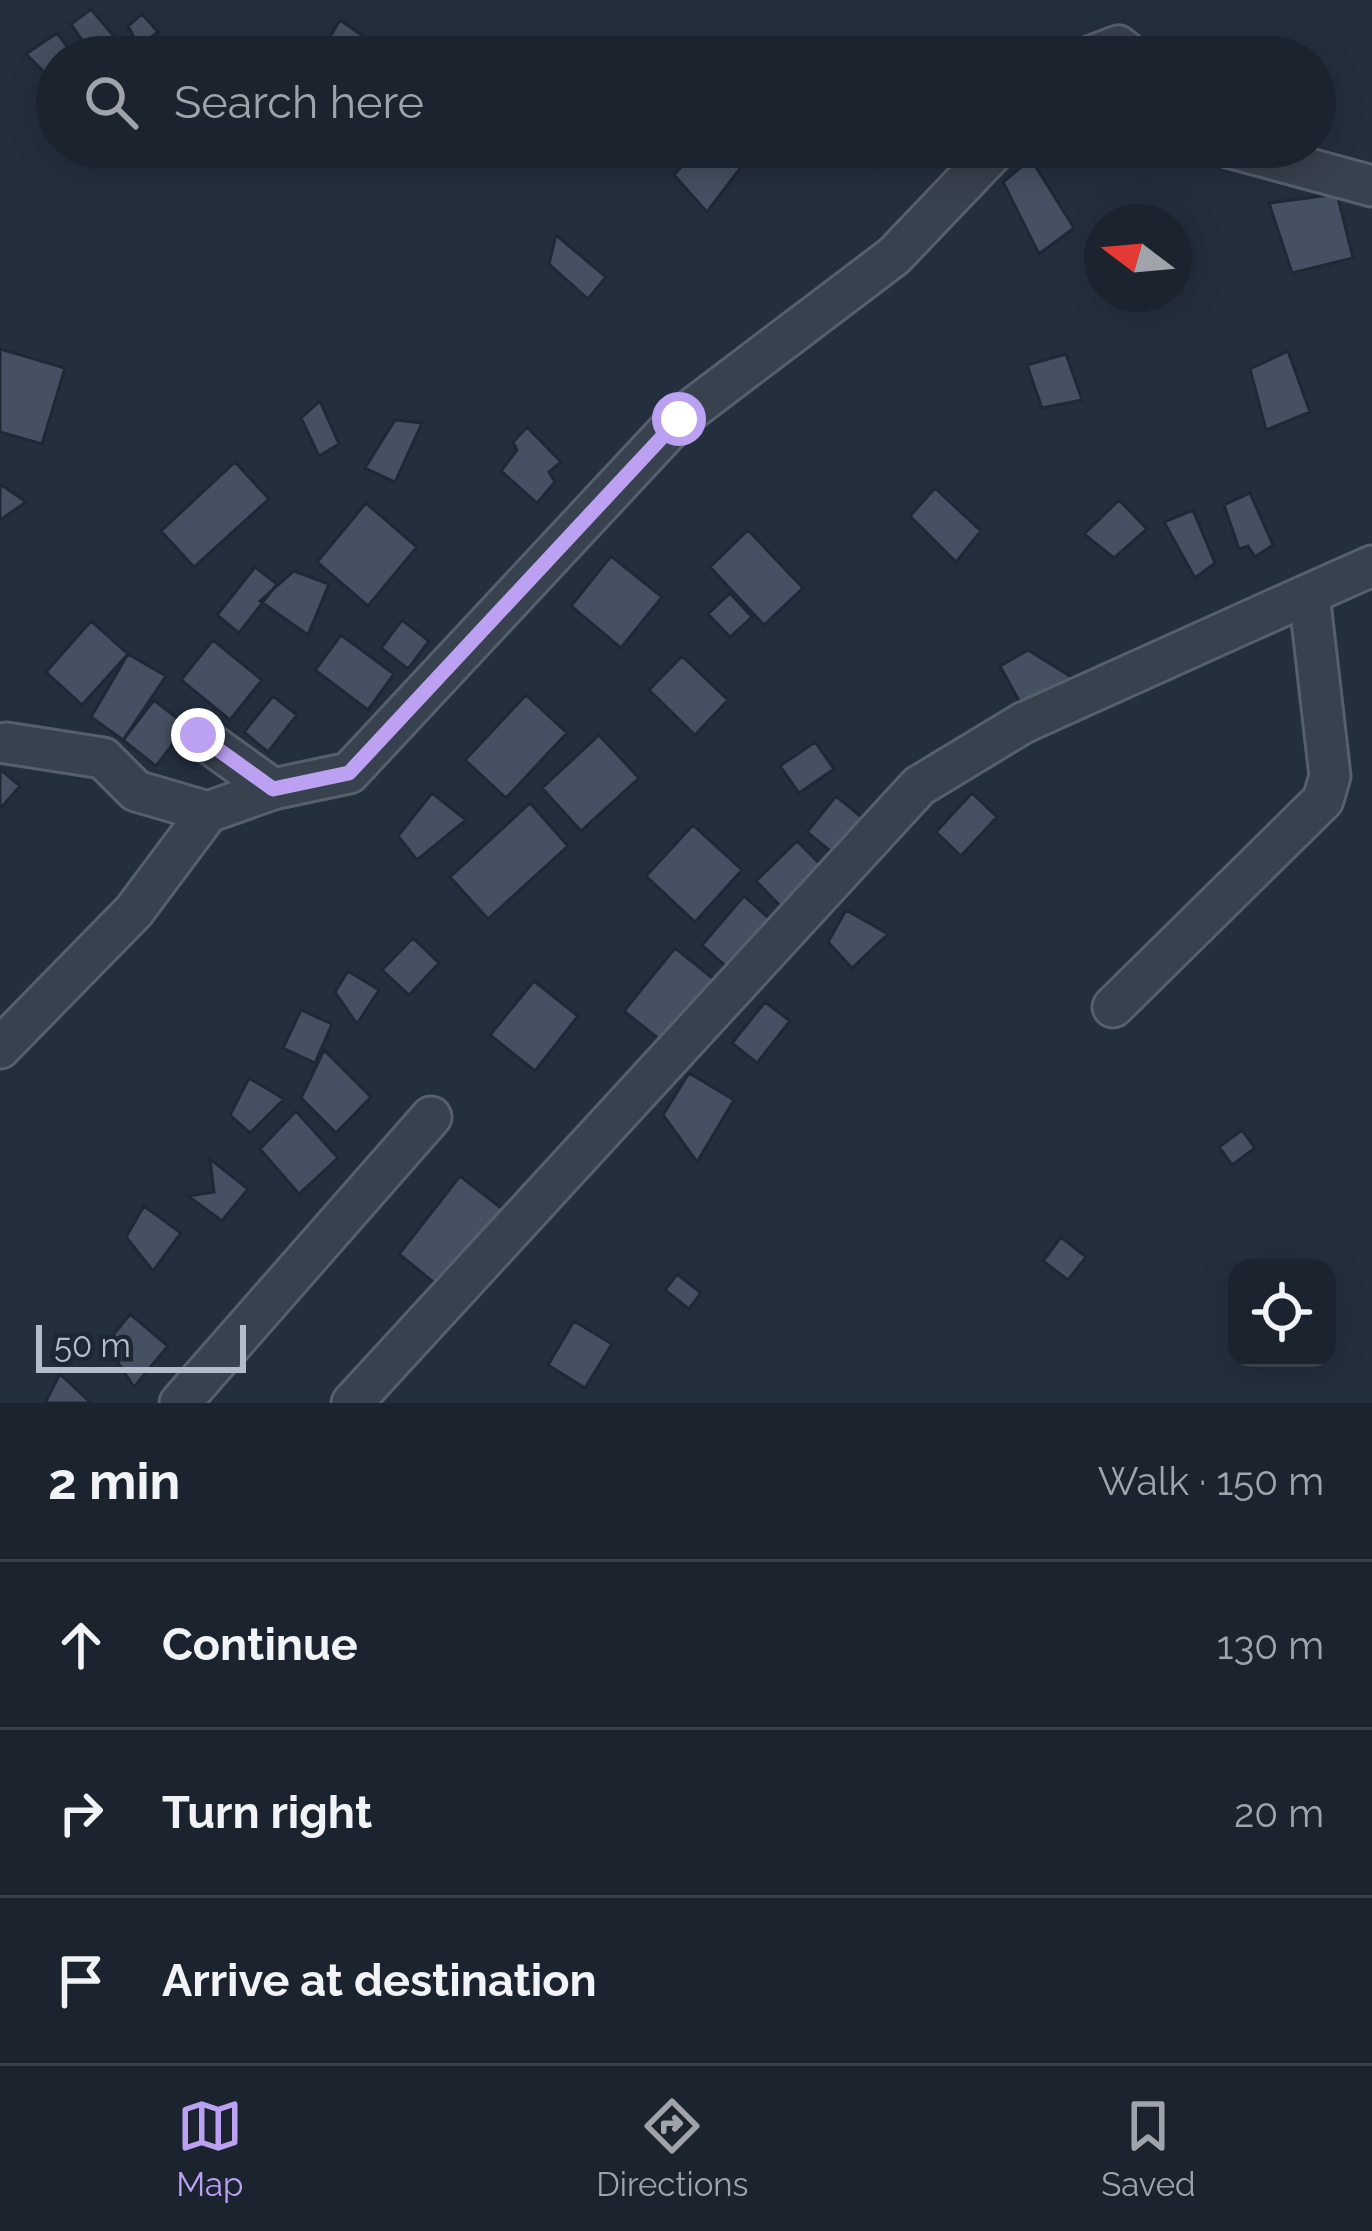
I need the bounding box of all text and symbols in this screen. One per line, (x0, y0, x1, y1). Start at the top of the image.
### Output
search box (36, 36, 1336, 168)
icon: search (78, 69, 144, 135)
text: Search here (174, 76, 424, 129)
north arrow (1084, 204, 1192, 312)
route start (652, 392, 706, 446)
route end (171, 708, 225, 762)
map controls (1228, 1259, 1336, 1367)
button: locate (1228, 1259, 1336, 1367)
scale bar (36, 1319, 246, 1372)
text: 50 m (54, 1326, 131, 1365)
text: 2 min (48, 1451, 180, 1511)
text: Walk · 150 m (1098, 1458, 1324, 1504)
icon: ahead (48, 1612, 114, 1678)
text: Continue (162, 1618, 358, 1671)
text: 130 m (1217, 1622, 1324, 1668)
icon: right (48, 1780, 114, 1846)
text: Turn right (162, 1786, 372, 1839)
text: 20 m (1234, 1790, 1324, 1836)
icon: arrive (48, 1948, 114, 2014)
text: Arrive at destination (162, 1954, 597, 2007)
tab: Map (176, 2093, 243, 2204)
tab: Directions (596, 2093, 749, 2204)
tab: Saved (1101, 2093, 1196, 2204)

